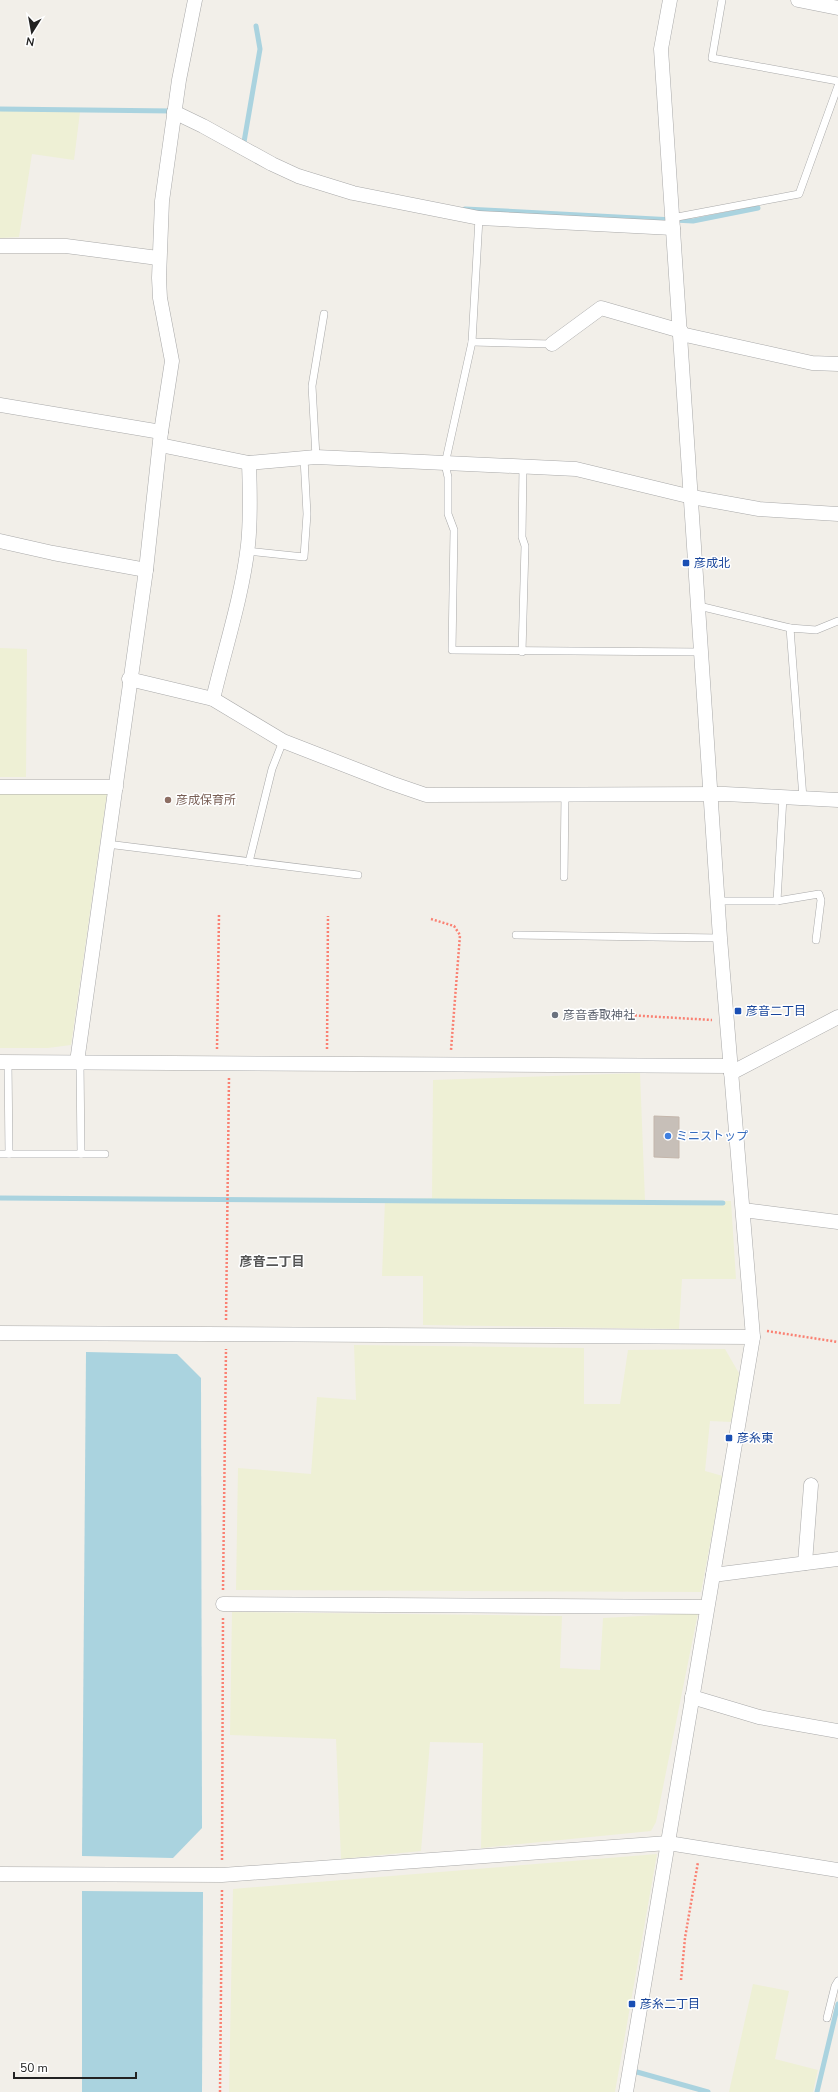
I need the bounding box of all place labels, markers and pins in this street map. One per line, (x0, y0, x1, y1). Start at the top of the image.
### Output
place label: 彦成北 (694, 555, 730, 571)
marker: 彦成北 (681, 558, 691, 568)
place label: 彦成保育所 (176, 792, 236, 808)
marker: 彦成保育所 (163, 795, 173, 805)
place label: 彦音二丁目 (746, 1003, 806, 1019)
marker: 彦音二丁目 (733, 1006, 743, 1016)
place label: 彦音香取神社 (563, 1007, 635, 1023)
marker: 彦音香取神社 (550, 1010, 560, 1020)
place label: ミニストップ (676, 1128, 748, 1144)
marker: ミニストップ (663, 1131, 673, 1141)
place label: 彦糸東 (737, 1430, 773, 1446)
marker: 彦糸東 (724, 1433, 734, 1443)
place label: 彦糸二丁目 (640, 1996, 700, 2012)
marker: 彦糸二丁目 (627, 1999, 637, 2009)

